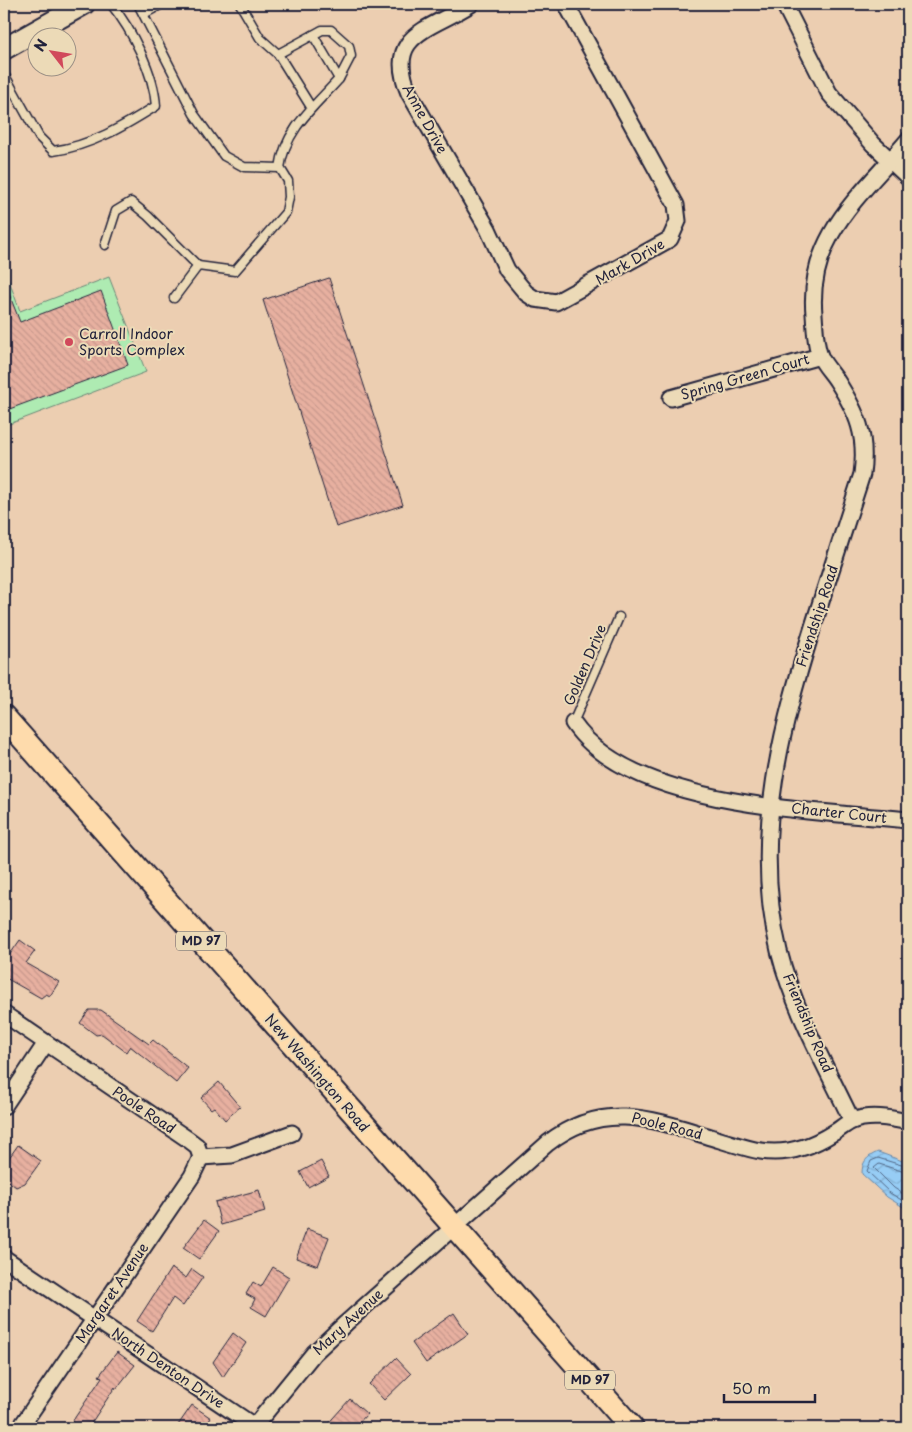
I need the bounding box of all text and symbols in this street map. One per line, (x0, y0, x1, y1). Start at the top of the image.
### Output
north arrow (28, 28, 78, 78)
text: N (29, 35, 52, 55)
street label: Anne Drive (398, 80, 453, 157)
street label: Mark Drive (591, 233, 668, 290)
place label: Carroll Indoor Sports Complex (79, 323, 185, 360)
marker: Carroll Indoor Sports Complex (63, 336, 75, 348)
street label: Spring Green Court (678, 348, 812, 405)
street label: Friendship Road (790, 562, 843, 670)
street label: Golden Drive (558, 621, 611, 709)
street label: Charter Court (790, 797, 888, 828)
road number: MD 97 (176, 931, 226, 950)
street label: Friendship Road (778, 970, 839, 1076)
street label: New Washington Road (260, 1009, 375, 1136)
street label: Poole Road (108, 1081, 180, 1139)
street label: Poole Road (629, 1107, 705, 1144)
street label: Margaret Avenue (70, 1238, 153, 1347)
street label: Mary Avenue (308, 1283, 388, 1360)
street label: North Denton Drive (108, 1322, 229, 1413)
road number: MD 97 (565, 1370, 615, 1390)
scale bar (724, 1372, 816, 1404)
text: 50 m (732, 1376, 771, 1399)

